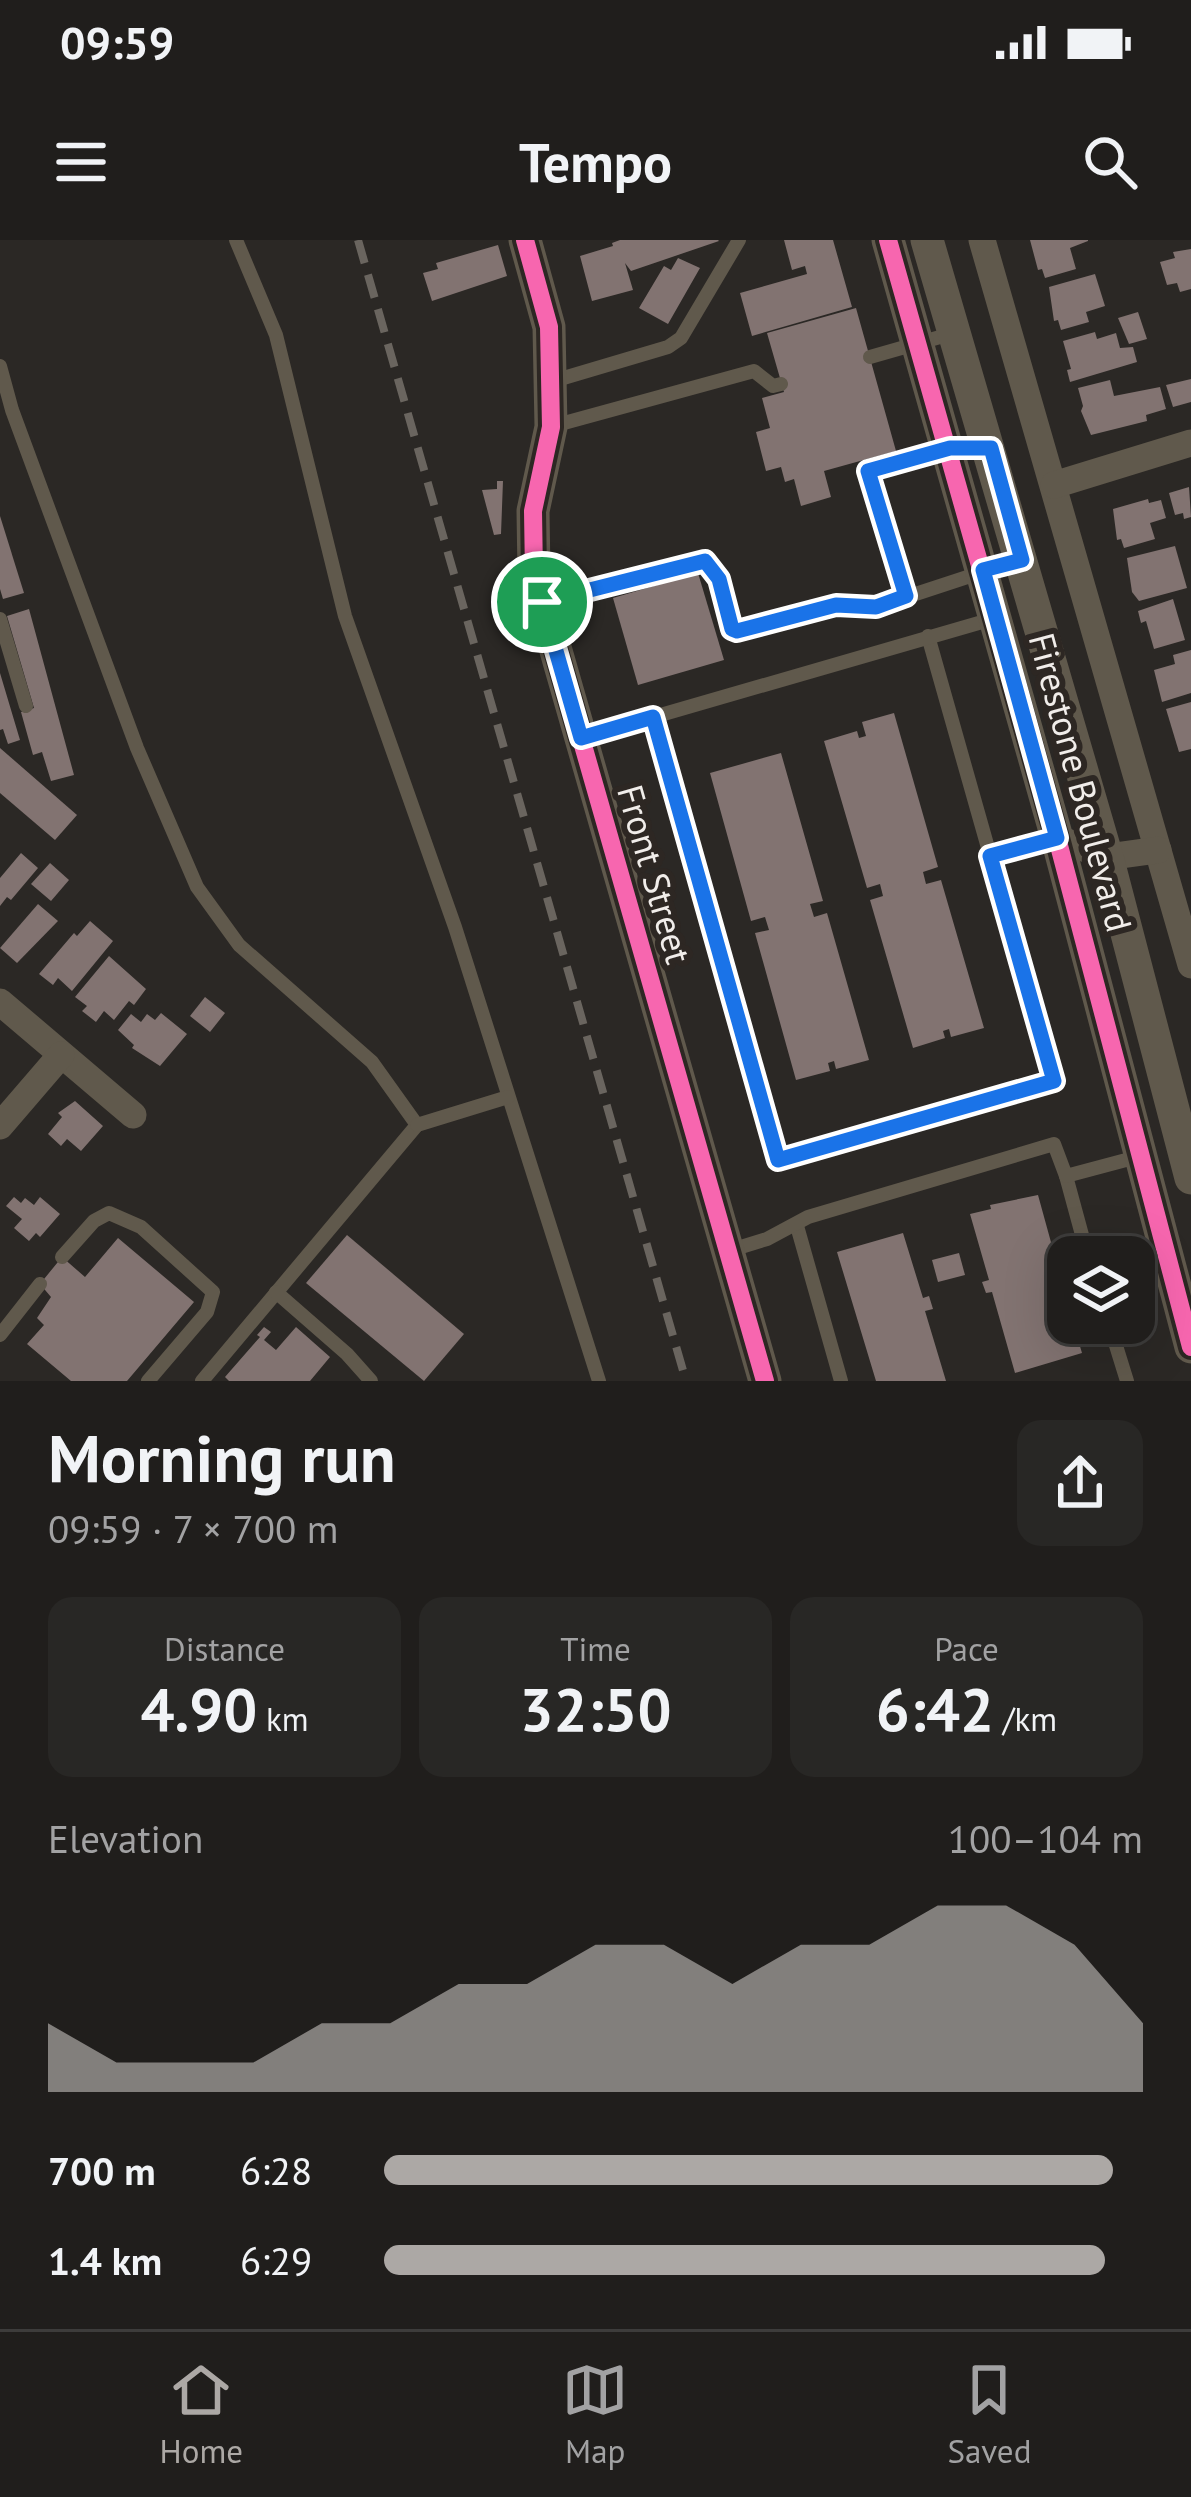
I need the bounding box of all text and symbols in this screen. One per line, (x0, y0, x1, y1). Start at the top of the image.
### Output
text: 09:59 (60, 13, 174, 71)
text: Tempo (519, 127, 672, 197)
icon: menu (48, 129, 114, 195)
icon: search (1077, 129, 1143, 195)
pin (491, 551, 593, 653)
icon: arrive (509, 569, 575, 635)
street label: Firestone Boulevard (1019, 628, 1143, 936)
street label: Front Street (607, 779, 703, 969)
map controls (1047, 1236, 1155, 1344)
button: layers (1047, 1236, 1155, 1344)
text: Morning run (48, 1415, 396, 1500)
button: share (1017, 1420, 1143, 1546)
text: 09:59 · 7 × 700 m (48, 1503, 338, 1554)
text: Distance (164, 1627, 285, 1670)
text: Time (560, 1627, 631, 1670)
text: Pace (934, 1627, 999, 1670)
text: 4.90 (140, 1670, 257, 1748)
text: 32:50 (519, 1670, 672, 1748)
text: 6:42 (876, 1670, 994, 1748)
text: km (257, 1697, 309, 1740)
text: /km (994, 1697, 1057, 1740)
text: Elevation (48, 1813, 203, 1864)
text: 100–104 m (948, 1813, 1143, 1864)
text: 700 m (48, 2145, 156, 2196)
text: 6:28 (240, 2145, 312, 2196)
text: 1.4 km (48, 2235, 162, 2286)
text: 6:29 (240, 2235, 312, 2286)
tab: Home (160, 2357, 243, 2472)
tab: Map (562, 2357, 628, 2472)
tab: Saved (947, 2357, 1031, 2472)

